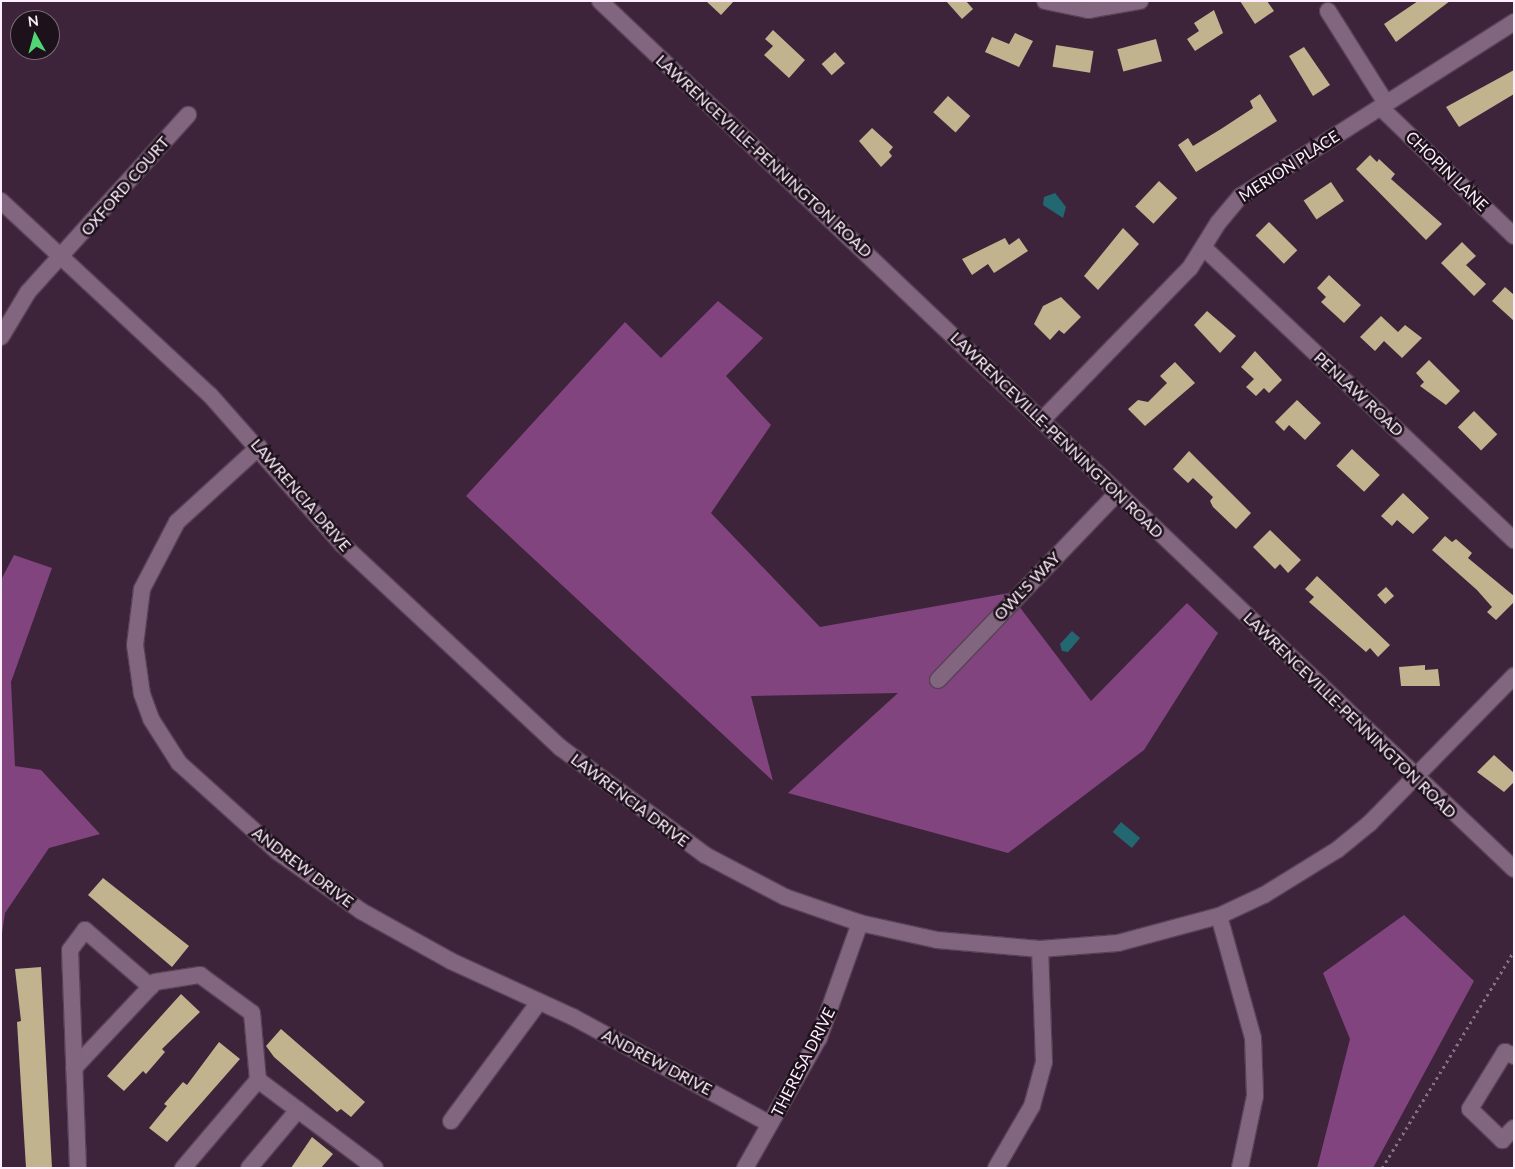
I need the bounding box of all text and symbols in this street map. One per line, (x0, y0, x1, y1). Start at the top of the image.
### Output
north arrow (10, 10, 60, 60)
text: N (27, 12, 40, 30)
street label: LAWRENCEVILLE-PENNINGTON ROAD (652, 51, 876, 261)
street label: MERION PLACE (1235, 126, 1343, 206)
street label: CHOPIN LANE (1402, 127, 1492, 215)
street label: OXFORD COURT (77, 133, 173, 239)
street label: LAWRENCEVILLE-PENNINGTON ROAD (947, 328, 1167, 542)
street label: PENLAW ROAD (1310, 348, 1408, 440)
street label: LAWRENCIA DRIVE (247, 435, 355, 555)
street label: OWL'S WAY (990, 548, 1064, 624)
street label: LAWRENCEVILLE-PENNINGTON ROAD (1240, 608, 1460, 822)
street label: LAWRENCIA DRIVE (567, 749, 693, 851)
street label: ANDREW DRIVE (249, 823, 357, 911)
street label: THERESA DRIVE (767, 1004, 839, 1120)
street label: ANDREW DRIVE (599, 1025, 715, 1099)

